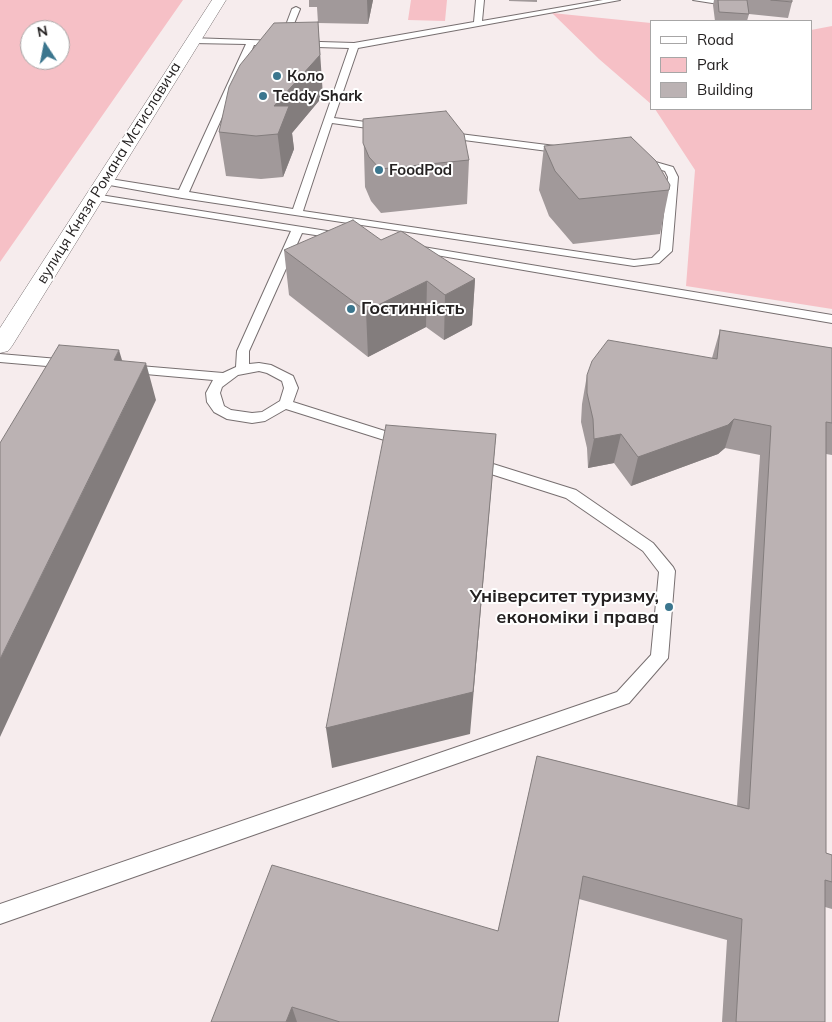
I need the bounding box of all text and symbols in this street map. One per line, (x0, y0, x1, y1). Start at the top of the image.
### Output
north arrow (20, 20, 70, 70)
legend (650, 20, 812, 110)
text: N (35, 21, 49, 41)
text: Road (697, 30, 734, 49)
text: Park (697, 55, 729, 74)
street label: вулиця Князя Романа Мстиславича (33, 59, 185, 287)
place label: Коло (287, 67, 324, 85)
marker: Коло (271, 70, 283, 82)
text: Building (697, 80, 753, 99)
place label: Teddy Shark (273, 87, 362, 105)
marker: Teddy Shark (257, 90, 269, 102)
place label: FoodPod (389, 161, 452, 179)
marker: FoodPod (373, 164, 385, 176)
place label: Гостинність (361, 298, 465, 320)
marker: Гостинність (345, 303, 357, 315)
place label: Університет туризму, економіки і права (470, 586, 659, 628)
marker: Університет туризму, економіки і права (663, 601, 675, 613)

